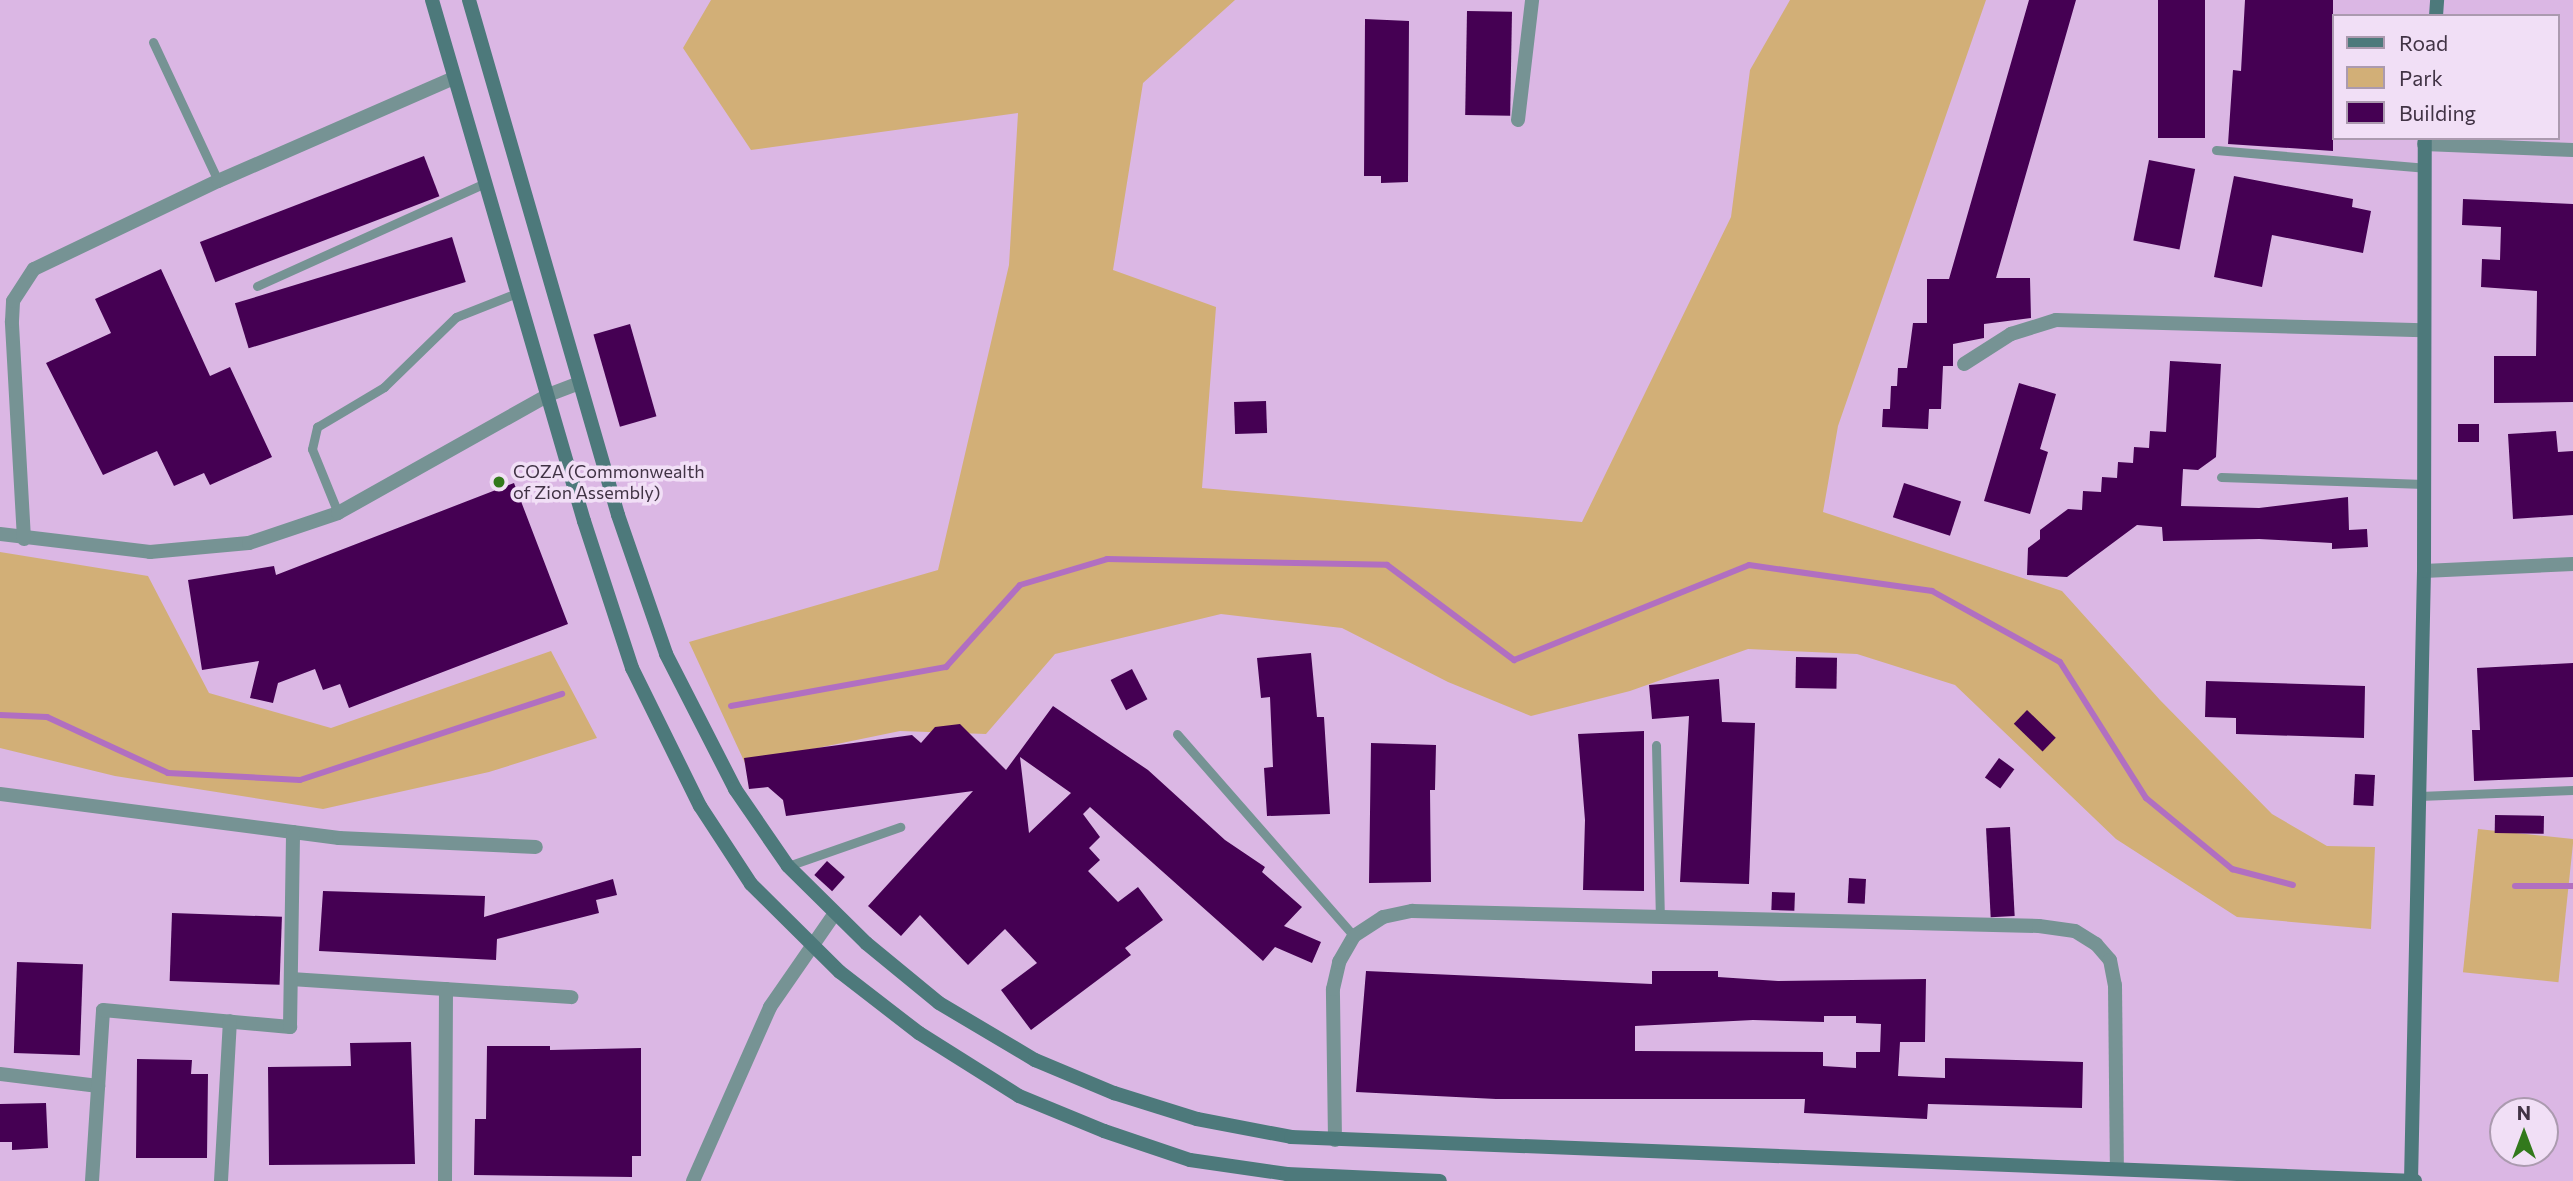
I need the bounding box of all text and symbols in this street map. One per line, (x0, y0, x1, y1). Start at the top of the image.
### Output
legend (2332, 14, 2559, 140)
text: Road (2399, 30, 2448, 55)
text: Park (2399, 65, 2443, 90)
text: Building (2399, 100, 2476, 125)
place label: COZA (Commonwealth of Zion Assembly) (513, 461, 705, 504)
marker: COZA (Commonwealth of Zion Assembly) (491, 474, 507, 490)
north arrow (2489, 1097, 2559, 1167)
text: N (2517, 1101, 2531, 1124)

